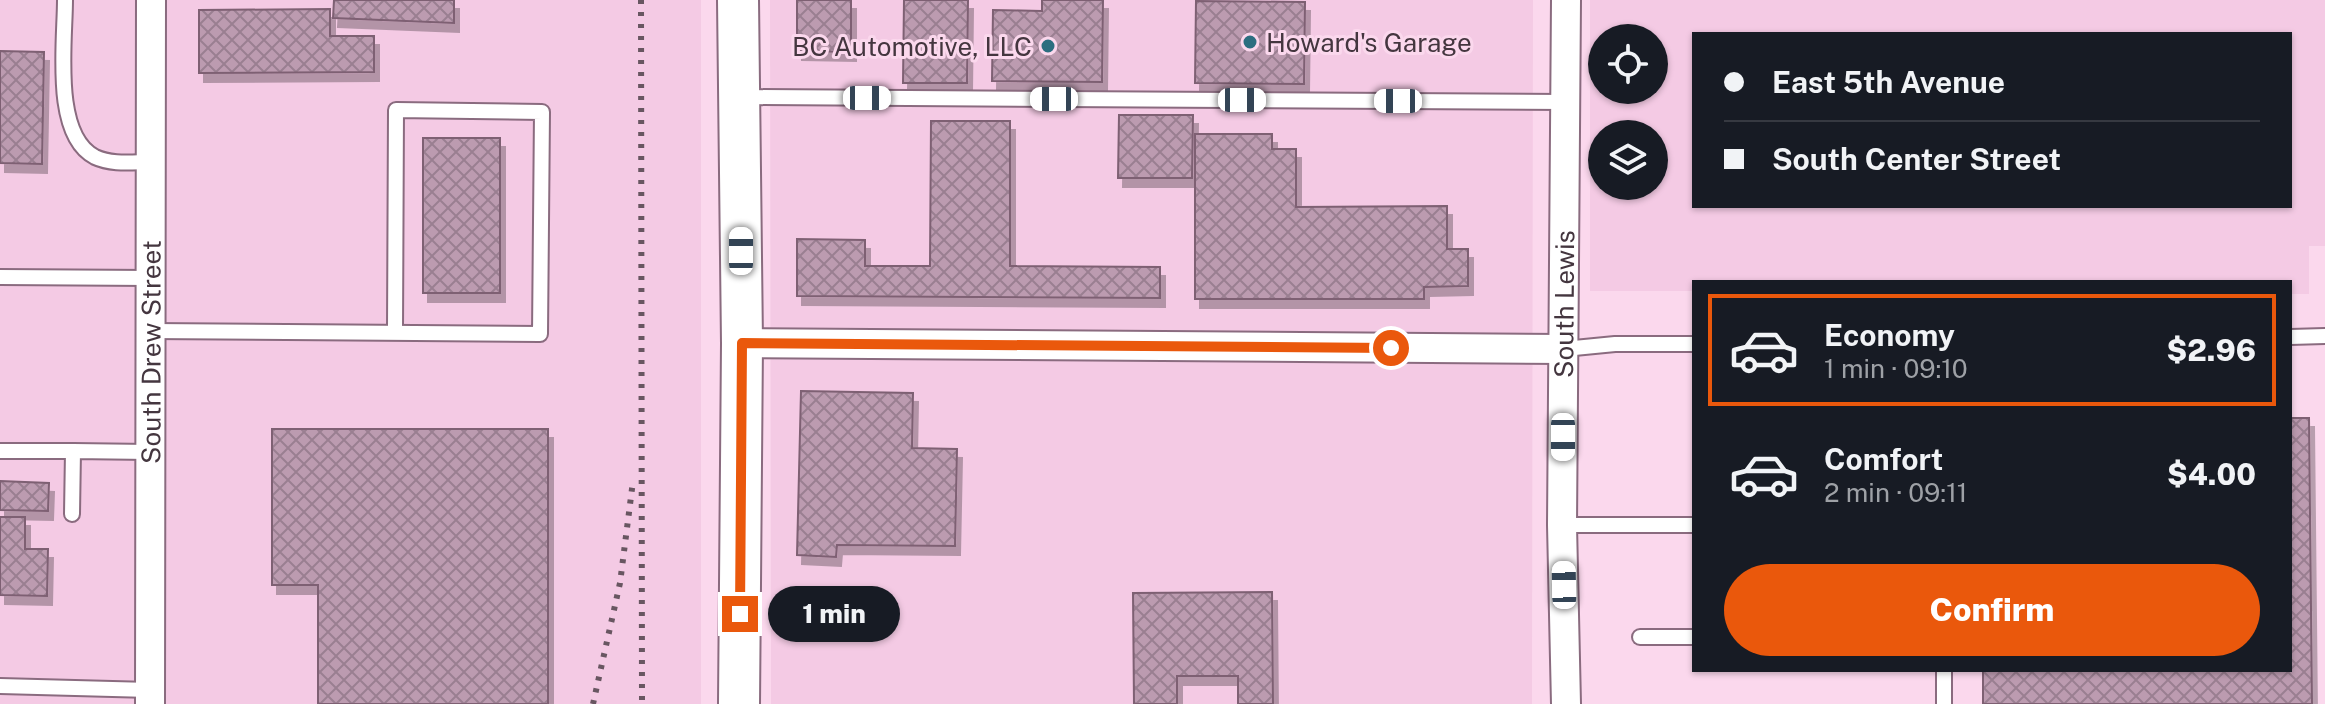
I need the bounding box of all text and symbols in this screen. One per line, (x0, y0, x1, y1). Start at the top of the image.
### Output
map controls (1588, 24, 1668, 200)
button: locate (1588, 24, 1668, 104)
place label: Howard's Garage (1266, 27, 1472, 58)
place label: BC Automotive, LLC (792, 31, 1032, 62)
marker: Howard's Garage (1241, 33, 1259, 51)
marker: BC Automotive, LLC (1039, 37, 1057, 55)
text: East 5th Avenue (1772, 64, 2005, 100)
car (843, 86, 891, 110)
car (1030, 87, 1078, 111)
car (1218, 88, 1266, 112)
car (1374, 89, 1422, 113)
button: layers (1588, 120, 1668, 200)
text: South Center Street (1772, 141, 2061, 177)
car (729, 227, 753, 275)
street label: South Lewis (1548, 230, 1580, 378)
street label: South Drew Street (135, 240, 166, 464)
icon: car (1728, 314, 1800, 386)
text: Economy (1824, 317, 1955, 353)
route start (1373, 330, 1409, 366)
text: $2.96 (2166, 332, 2256, 368)
text: 1 min · 09:10 (1824, 353, 1968, 384)
car (1551, 413, 1575, 461)
icon: car (1728, 438, 1800, 510)
text: Comfort (1824, 441, 1943, 477)
text: $4.00 (2167, 456, 2256, 492)
text: 2 min · 09:11 (1824, 477, 1967, 508)
car (1552, 561, 1576, 609)
button: Confirm (1724, 564, 2260, 656)
callout: 1 min (768, 586, 900, 642)
route end (722, 596, 758, 632)
text: 1 min (802, 598, 866, 629)

